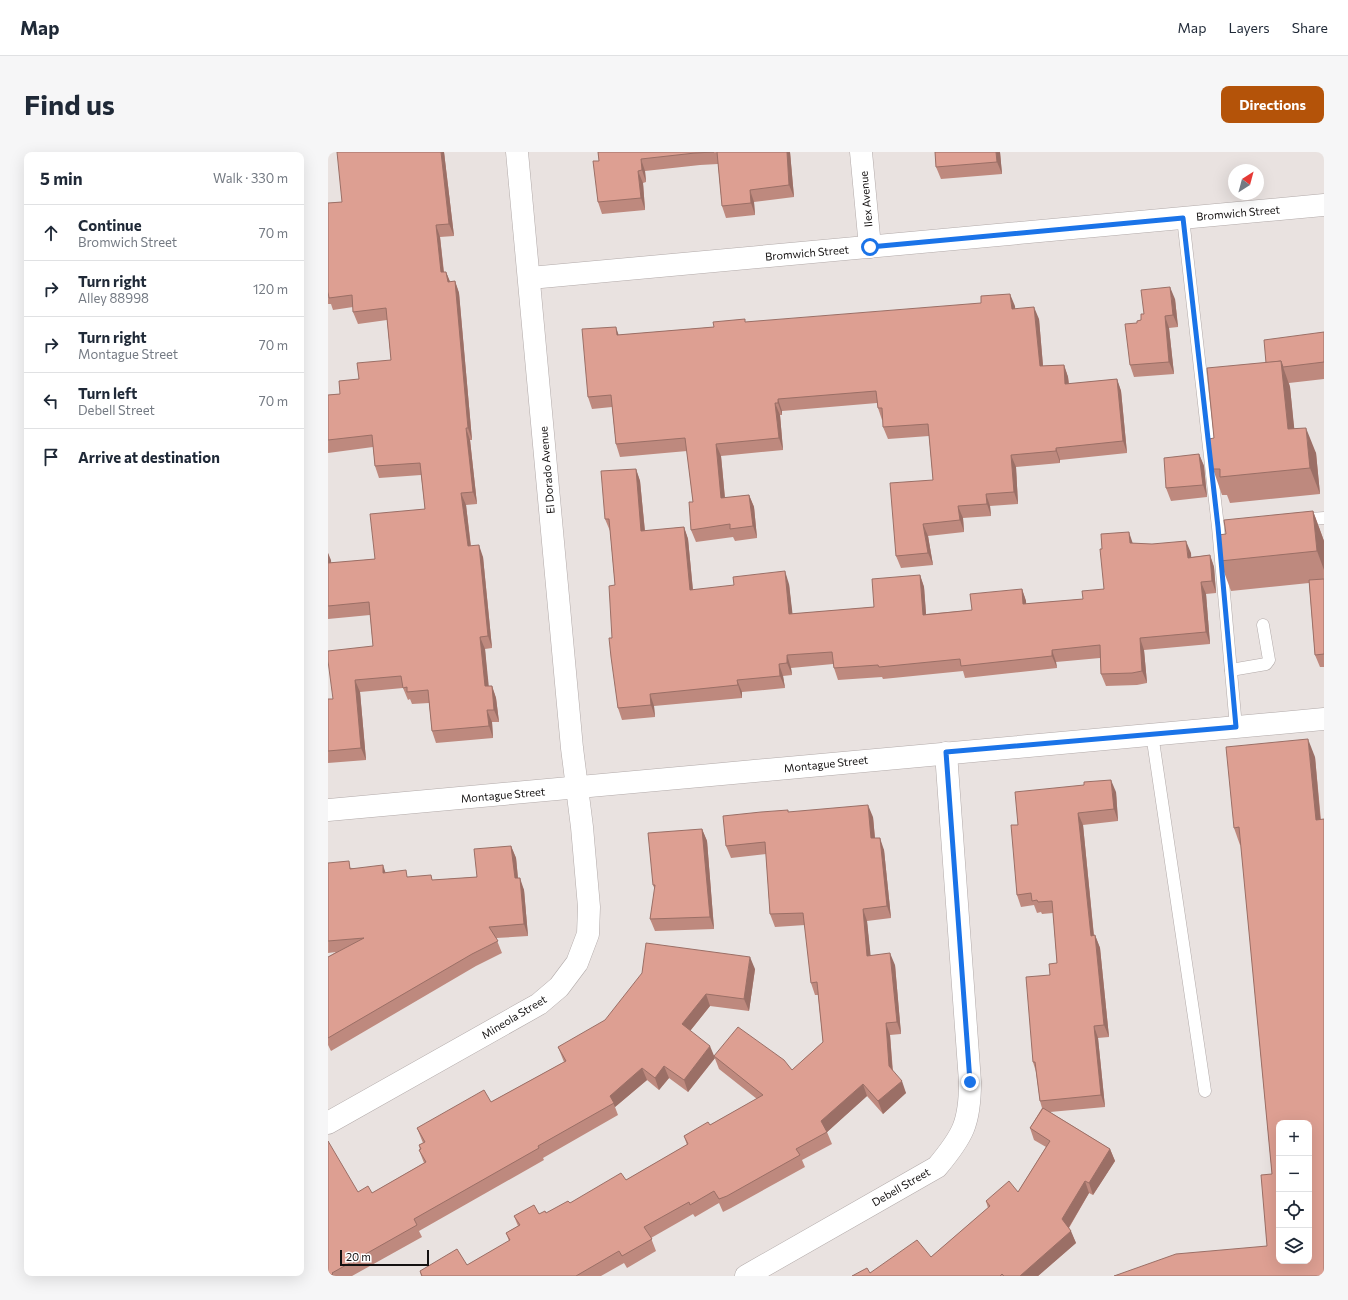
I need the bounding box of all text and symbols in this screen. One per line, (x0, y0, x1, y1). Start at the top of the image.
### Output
text: Map (20, 16, 59, 39)
text: Map (1178, 19, 1206, 36)
text: Layers (1228, 19, 1270, 36)
text: Share (1292, 19, 1328, 36)
button: Directions (1221, 86, 1324, 123)
text: Find us (24, 87, 115, 121)
north arrow (1228, 164, 1264, 200)
text: 5 min (40, 168, 83, 189)
text: Walk · 330 m (213, 170, 288, 186)
street label: Ilex Avenue (857, 170, 874, 228)
street label: Bromwich Street (1196, 202, 1281, 223)
text: Continue (78, 216, 142, 234)
icon: ahead (40, 222, 62, 244)
text: 70 m (259, 225, 288, 241)
text: Bromwich Street (78, 234, 177, 250)
route start (861, 238, 879, 256)
street label: Bromwich Street (765, 242, 850, 263)
text: Turn right (78, 272, 147, 290)
icon: right (40, 278, 62, 300)
text: 120 m (253, 281, 288, 297)
text: Alley 88998 (78, 290, 149, 306)
text: Turn right (78, 328, 147, 346)
icon: right (40, 334, 62, 356)
text: 70 m (259, 337, 288, 353)
text: Montague Street (78, 346, 178, 362)
text: Turn left (78, 384, 137, 402)
icon: left (40, 390, 62, 412)
text: 70 m (259, 393, 288, 409)
text: Debell Street (78, 402, 155, 418)
street label: El Dorado Avenue (536, 426, 557, 514)
icon: arrive (40, 446, 62, 468)
text: Arrive at destination (78, 448, 220, 466)
street label: Montague Street (783, 753, 869, 774)
street label: Montague Street (460, 784, 546, 805)
street label: Mineola Street (479, 992, 549, 1041)
route end (961, 1073, 979, 1091)
map controls (1276, 1120, 1312, 1264)
button: + (1276, 1120, 1312, 1156)
button: − (1276, 1156, 1312, 1192)
street label: Debell Street (869, 1164, 933, 1208)
button: locate (1276, 1192, 1312, 1228)
button: layers (1276, 1228, 1312, 1264)
scale bar (340, 1248, 429, 1267)
text: 20 m (346, 1250, 371, 1263)

